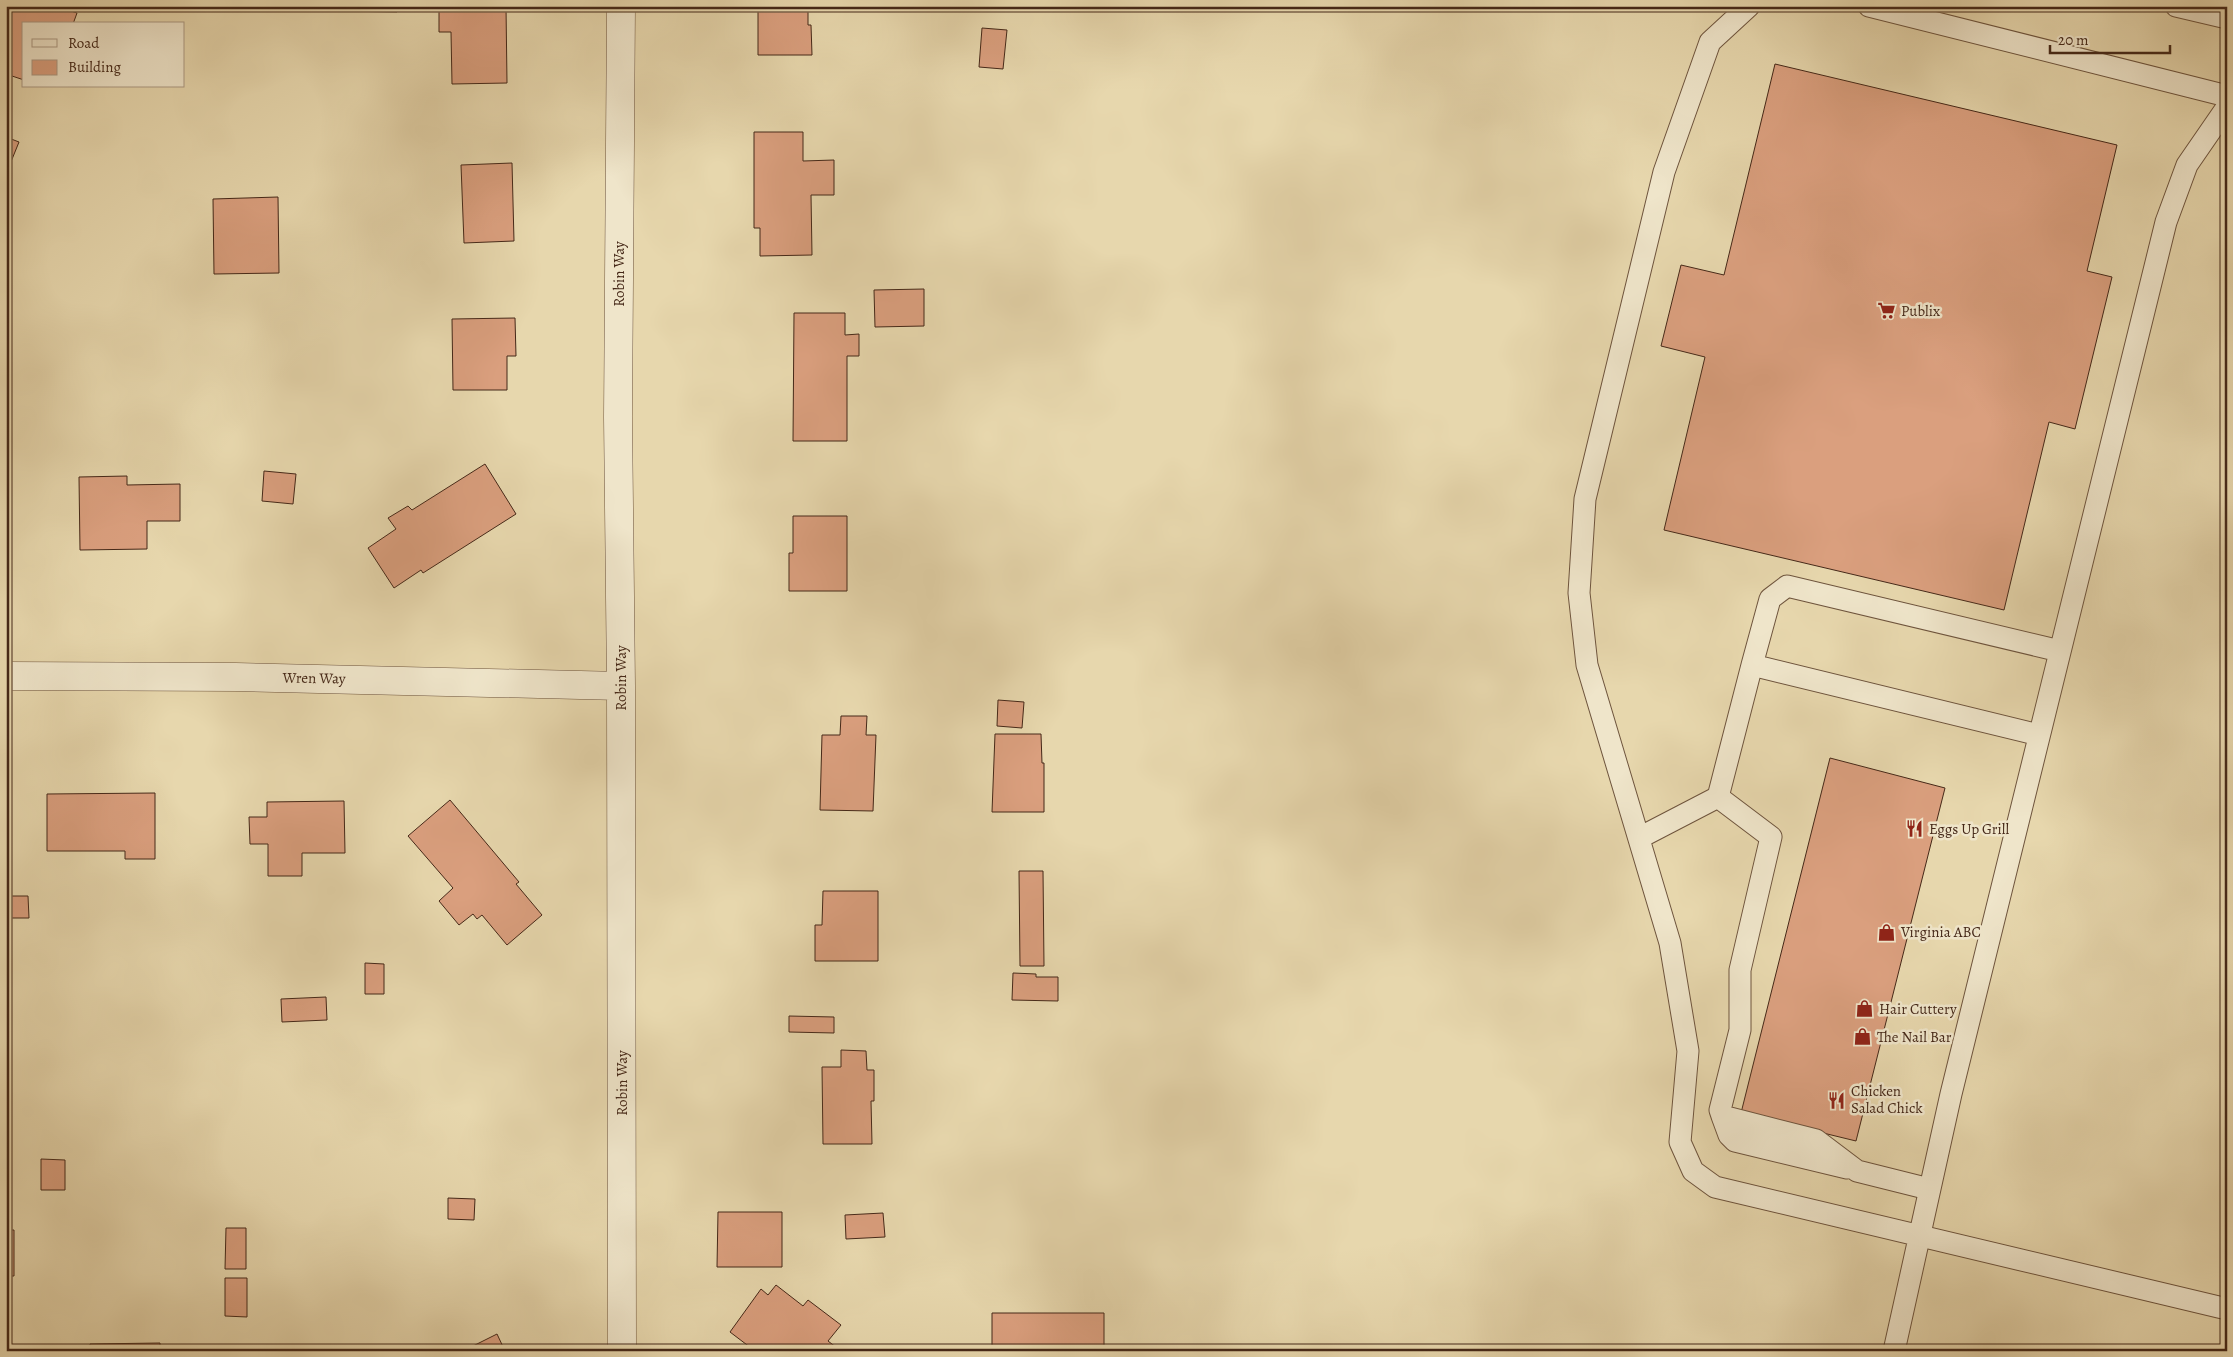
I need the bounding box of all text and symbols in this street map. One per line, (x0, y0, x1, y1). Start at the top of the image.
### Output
legend (22, 22, 185, 88)
scale bar (2050, 22, 2170, 54)
text: 20 m (2058, 30, 2089, 50)
text: Road (68, 33, 100, 53)
text: Building (68, 57, 121, 77)
street label: Robin Way (609, 241, 629, 307)
supermarket icon: Publix (1877, 301, 1897, 321)
place label: Publix (1901, 301, 1940, 321)
street label: Robin Way (611, 645, 631, 711)
street label: Wren Way (281, 667, 346, 689)
restaurant icon: Eggs Up Grill (1905, 819, 1925, 839)
place label: Eggs Up Grill (1929, 819, 2009, 839)
shop icon: Virginia ABC (1877, 922, 1897, 942)
place label: Virginia ABC (1900, 922, 1981, 942)
shop icon: Hair Cuttery (1855, 999, 1875, 1019)
place label: Hair Cuttery (1879, 999, 1957, 1019)
shop icon: The Nail Bar (1853, 1027, 1873, 1047)
place label: The Nail Bar (1877, 1027, 1952, 1047)
street label: Robin Way (612, 1050, 632, 1116)
place label: Chicken Salad Chick (1851, 1081, 1923, 1118)
restaurant icon: Chicken Salad Chick (1827, 1090, 1847, 1110)

